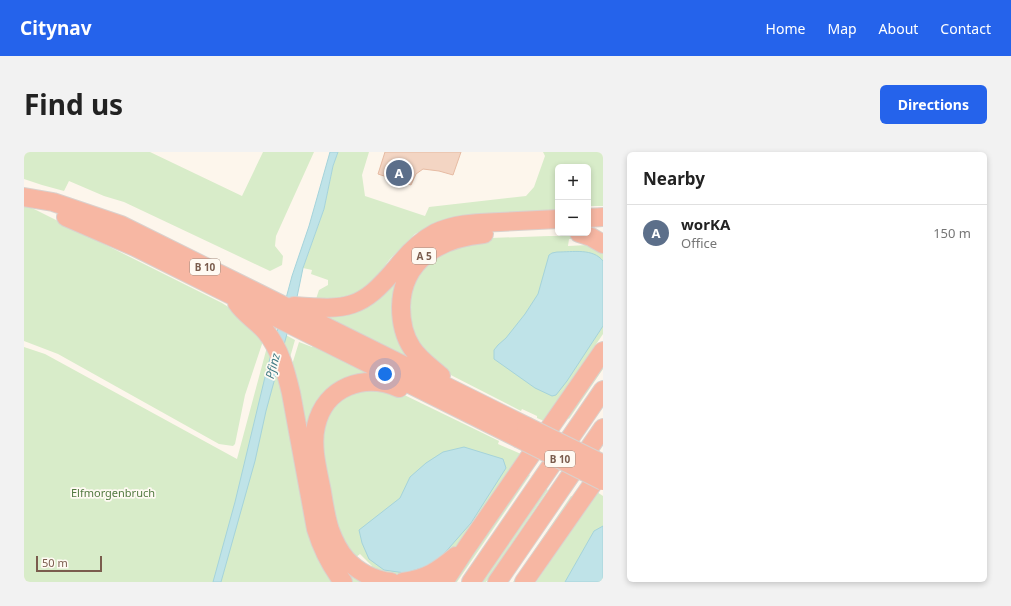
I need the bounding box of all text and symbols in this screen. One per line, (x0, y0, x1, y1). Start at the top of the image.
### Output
text: Citynav (20, 15, 92, 41)
text: Home (766, 19, 805, 38)
text: Map (827, 19, 857, 38)
text: About (879, 19, 918, 38)
text: Contact (940, 19, 991, 38)
text: Find us (24, 85, 123, 123)
button: Directions (880, 85, 987, 124)
pin: A (386, 158, 412, 188)
map controls (555, 164, 591, 236)
button: + (555, 164, 591, 200)
text: Nearby (643, 167, 705, 190)
button: − (555, 200, 591, 236)
text: worKA (681, 214, 730, 234)
text: A (652, 224, 661, 242)
text: 150 m (933, 224, 971, 242)
text: Office (681, 234, 717, 252)
road number: A 5 (412, 248, 436, 264)
road number: B 10 (190, 259, 220, 275)
water label: Pfinz (261, 350, 284, 381)
your location (375, 364, 395, 384)
road number: B 10 (545, 451, 575, 467)
park label: Elfmorgenbruch (71, 485, 155, 500)
scale bar (36, 554, 102, 573)
text: 50 m (42, 555, 68, 570)

